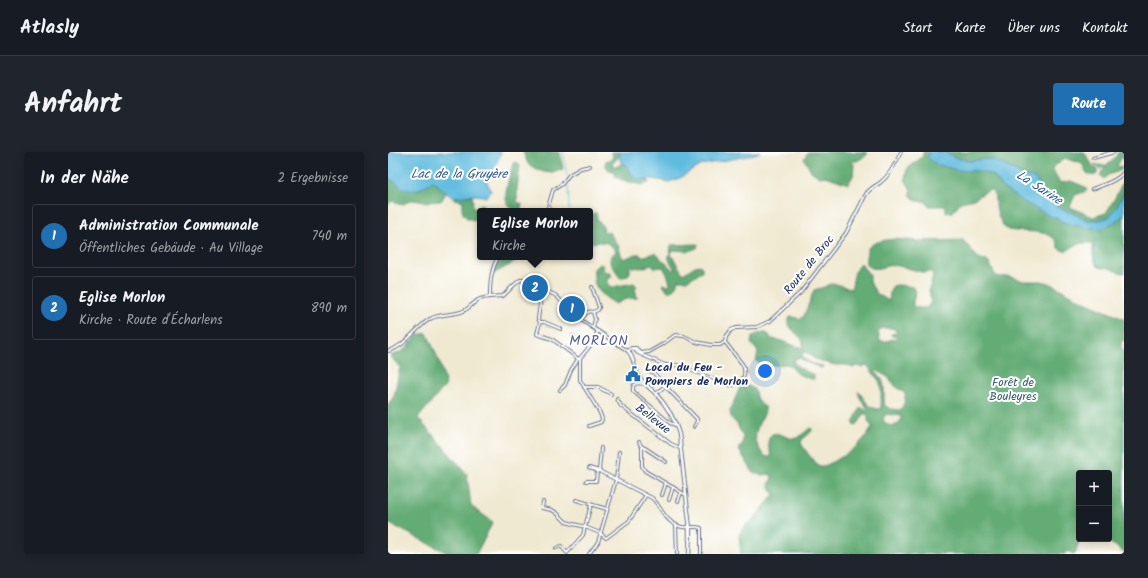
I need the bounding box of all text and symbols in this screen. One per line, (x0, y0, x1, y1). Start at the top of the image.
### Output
text: Atlasly (20, 13, 79, 43)
text: Start (903, 17, 932, 39)
text: Karte (954, 17, 986, 39)
text: Über uns (1008, 17, 1060, 39)
text: Kontakt (1082, 17, 1128, 39)
text: Anfahrt (24, 82, 122, 127)
button: Route (1053, 83, 1124, 125)
water label: Lac de la Gruyère (411, 164, 508, 185)
text: In der Nähe (40, 165, 129, 192)
water label: La Sarine (1012, 165, 1067, 211)
text: 2 Ergebnisse (278, 168, 348, 189)
popup (477, 208, 593, 260)
text: Eglise Morlon (492, 212, 578, 236)
text: Administration Communale (79, 214, 259, 238)
text: 1 (52, 226, 56, 247)
text: 740 m (312, 226, 347, 247)
street label: Route de Broc (779, 231, 839, 299)
text: Kirche (492, 236, 526, 257)
text: Öffentliches Gebäude · Au Village (79, 238, 263, 259)
pin: 2 (522, 273, 548, 303)
text: Eglise Morlon (79, 286, 165, 310)
pin: 1 (559, 294, 585, 324)
text: 2 (50, 298, 58, 319)
text: 890 m (311, 298, 347, 319)
text: Kirche · Route d'Écharlens (79, 310, 223, 331)
district label: MORLON (569, 330, 629, 352)
place label: Local du Feu - Pompiers de Morlon (645, 358, 748, 391)
your location (755, 361, 775, 381)
public building icon: Local du Feu - Pompiers de Morlon (624, 365, 642, 383)
park label: Forêt de Bouleyres (989, 373, 1037, 406)
street label: Bellevue (631, 399, 675, 439)
map controls (1076, 470, 1112, 542)
button: + (1076, 470, 1112, 506)
button: − (1076, 506, 1112, 542)

